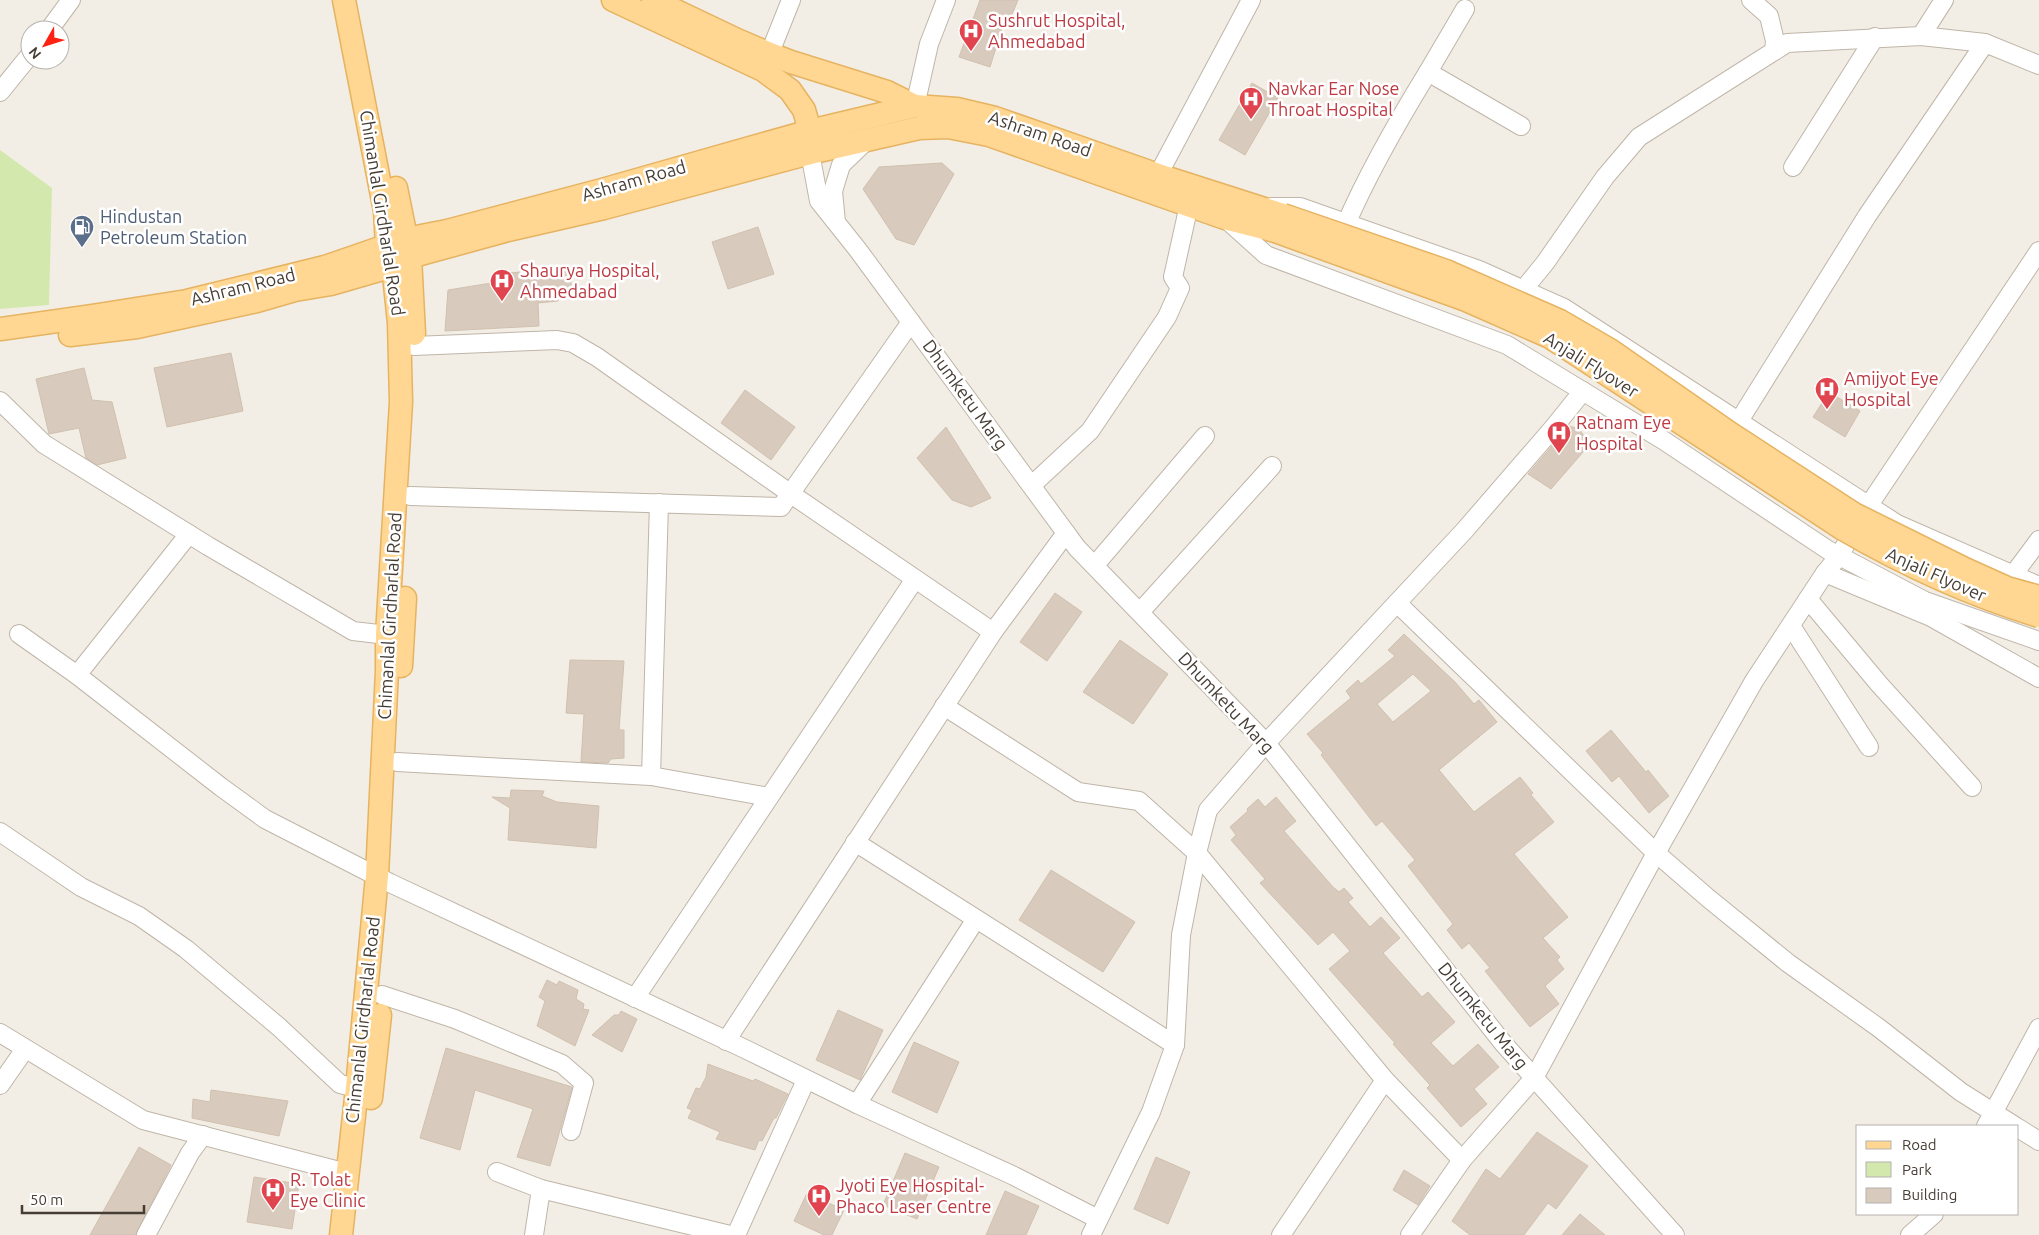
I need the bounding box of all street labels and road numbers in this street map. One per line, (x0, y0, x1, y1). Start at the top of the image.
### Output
street label: Ashram Road (986, 106, 1094, 160)
street label: Chimanlal Girdharlal Road (357, 109, 409, 317)
street label: Ashram Road (579, 156, 688, 204)
street label: Ashram Road (188, 263, 297, 309)
street label: Anjali Flyover (1541, 327, 1643, 401)
street label: Dhumketu Marg (919, 336, 1012, 453)
street label: Chimanlal Girdharlal Road (374, 512, 404, 720)
street label: Anjali Flyover (1883, 543, 1990, 605)
street label: Dhumketu Marg (1175, 648, 1279, 757)
street label: Chimanlal Girdharlal Road (341, 915, 383, 1124)
street label: Dhumketu Marg (1435, 958, 1533, 1073)

